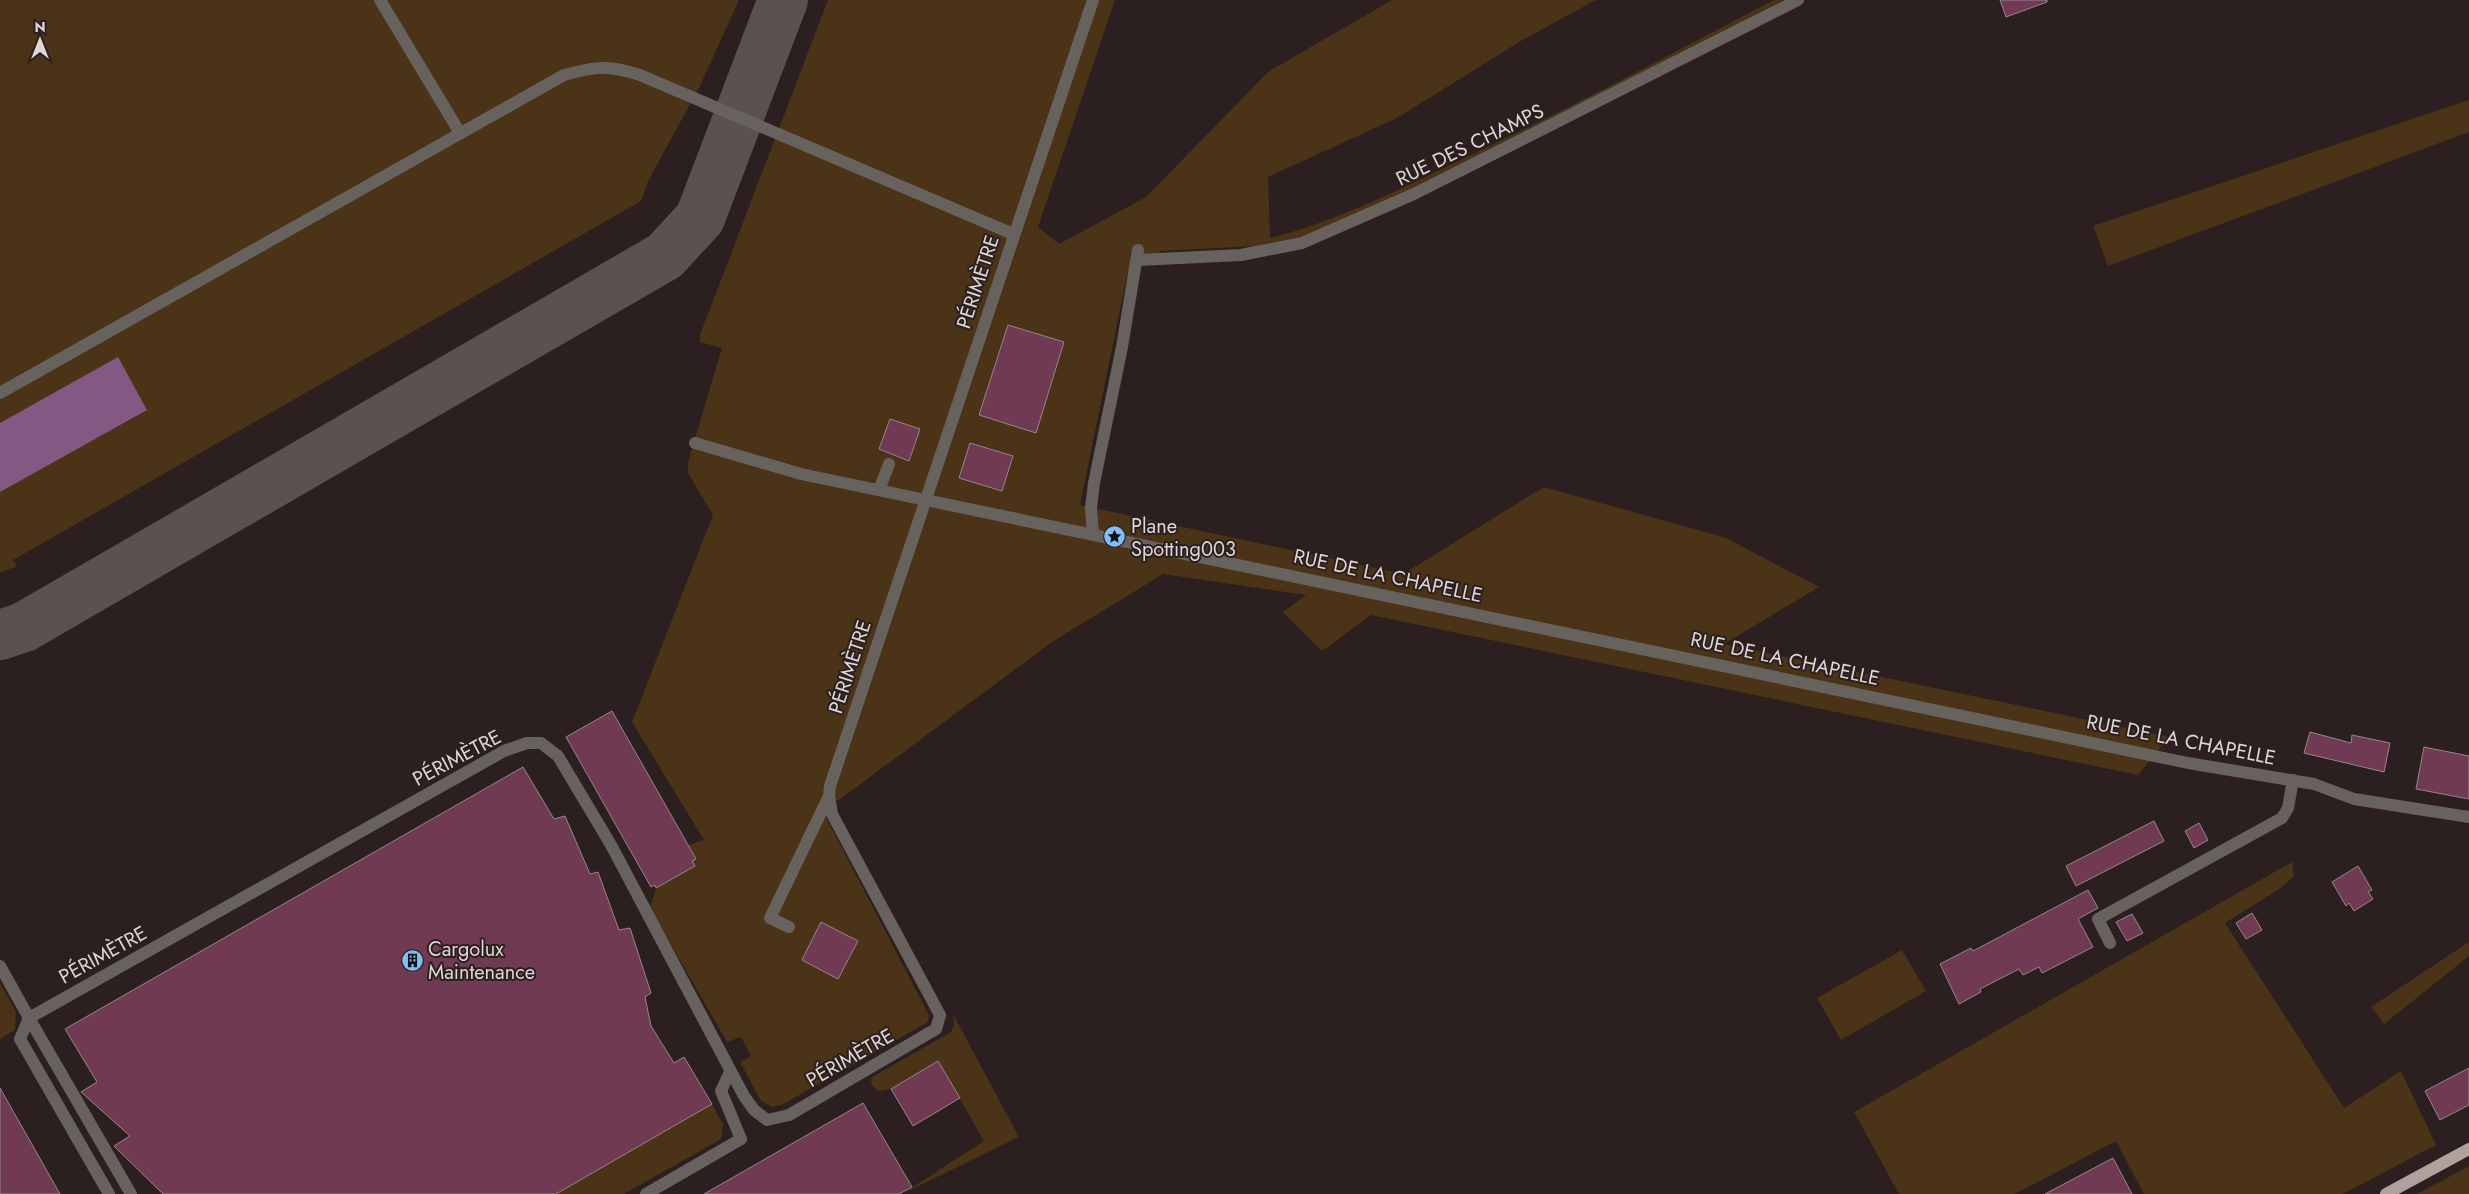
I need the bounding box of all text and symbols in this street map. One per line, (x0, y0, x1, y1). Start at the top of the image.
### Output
north arrow (15, 15, 65, 65)
text: N (34, 17, 46, 37)
street label: RUE DES CHAMPS (1391, 97, 1549, 193)
street label: PÉRIMÈTRE (949, 232, 1007, 332)
place label: Plane Spotting003 (1131, 512, 1236, 564)
place icon: Plane Spotting003 (1103, 525, 1127, 549)
street label: RUE DE LA CHAPELLE (1291, 542, 1485, 610)
street label: PÉRIMÈTRE (821, 617, 879, 717)
street label: RUE DE LA CHAPELLE (1688, 625, 1882, 693)
street label: RUE DE LA CHAPELLE (2084, 707, 2278, 773)
street label: PÉRIMÈTRE (407, 722, 507, 794)
street label: PÉRIMÈTRE (54, 919, 152, 991)
place label: Cargolux Maintenance (428, 935, 535, 987)
building icon: Cargolux Maintenance (400, 949, 424, 973)
street label: PÉRIMÈTRE (801, 1021, 899, 1095)

